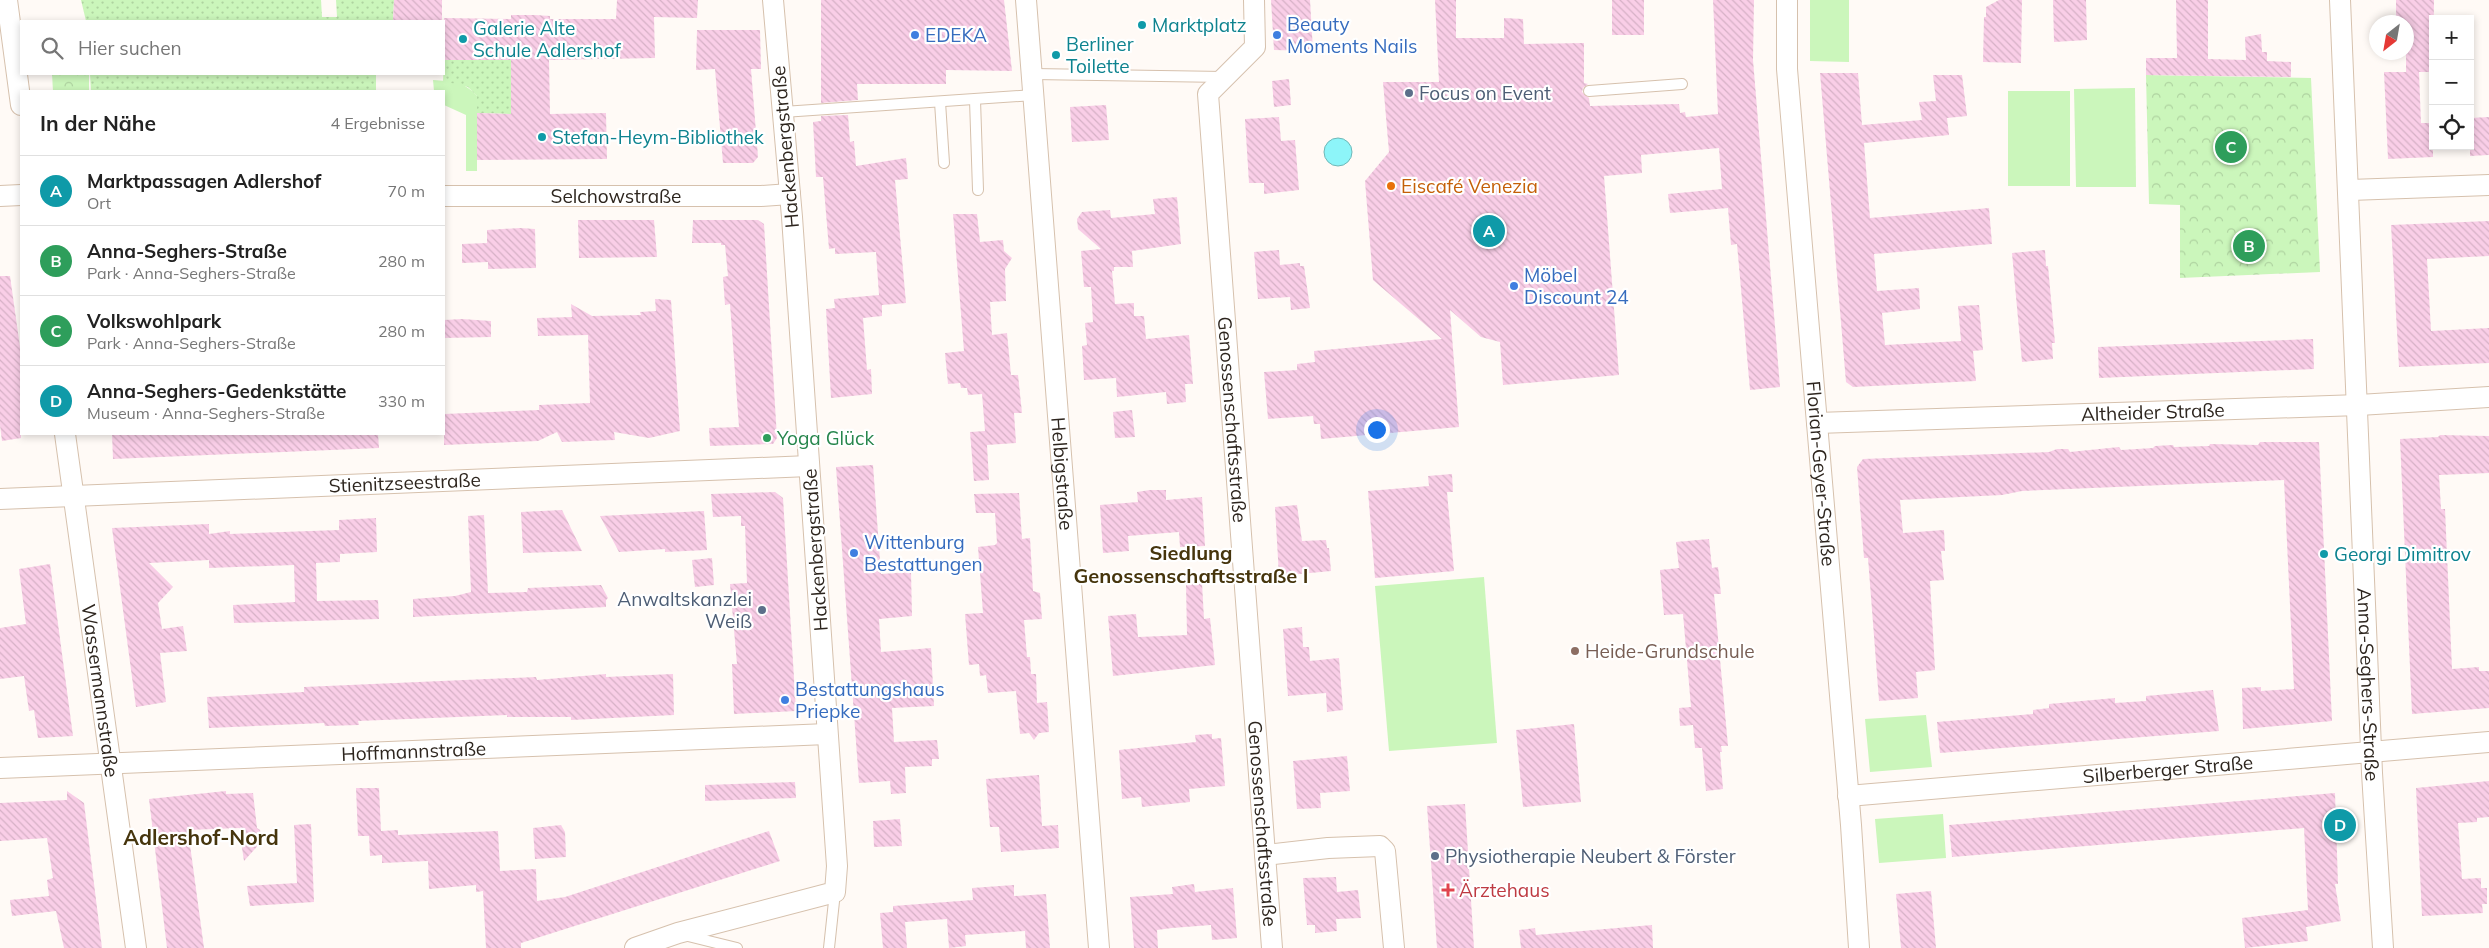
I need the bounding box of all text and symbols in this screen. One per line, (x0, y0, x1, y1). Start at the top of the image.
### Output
place label: Beauty Moments Nails (1287, 12, 1417, 58)
place label: Marktplatz (1152, 13, 1247, 37)
north arrow (2369, 15, 2414, 60)
map controls (2429, 15, 2474, 150)
button: + (2429, 15, 2474, 60)
place label: Galerie Alte Schule Adlershof (473, 16, 621, 62)
marker: Marktplatz (1136, 19, 1148, 31)
search box (20, 20, 445, 75)
place label: EDEKA (925, 23, 987, 47)
marker: EDEKA (909, 29, 921, 41)
marker: Beauty Moments Nails (1271, 29, 1283, 41)
place label: Berliner Toilette (1066, 32, 1134, 78)
marker: Galerie Alte Schule Adlershof (457, 33, 469, 45)
icon: search (38, 34, 66, 62)
text: Hier suchen (78, 36, 182, 60)
marker: Berliner Toilette (1050, 49, 1062, 61)
button: − (2429, 60, 2474, 105)
street label: Hackenbergstraße (766, 65, 804, 229)
place label: Focus on Event (1419, 81, 1551, 105)
marker: Focus on Event (1403, 87, 1415, 99)
button: locate (2429, 105, 2474, 150)
text: In der Nähe (40, 110, 156, 136)
text: 4 Ergebnisse (330, 113, 425, 133)
place label: Stefan-Heym-Bibliothek (552, 125, 764, 149)
pin: C (2215, 128, 2247, 166)
marker: Stefan-Heym-Bibliothek (536, 131, 548, 143)
text: Marktpassagen Adlershof (87, 169, 321, 193)
place label: Eiscafé Venezia (1401, 174, 1538, 198)
marker: Eiscafé Venezia (1385, 180, 1397, 192)
text: A (50, 181, 62, 201)
text: 70 m (388, 181, 425, 201)
street label: Selchowstraße (551, 184, 681, 208)
text: Ort (87, 193, 111, 213)
pin: A (1473, 212, 1505, 250)
pin: B (2233, 227, 2265, 265)
text: Anna-Seghers-Straße (87, 239, 287, 263)
text: B (50, 251, 62, 271)
text: 280 m (378, 251, 425, 271)
text: Park · Anna-Seghers-Straße (87, 263, 296, 283)
place label: Möbel Discount 24 (1524, 263, 1629, 309)
marker: Möbel Discount 24 (1508, 280, 1520, 292)
text: Volkswohlpark (87, 309, 221, 333)
street label: Genossenschaftsstraße (1213, 316, 1252, 524)
text: C (51, 321, 61, 341)
text: 280 m (378, 321, 425, 341)
text: Park · Anna-Seghers-Straße (87, 333, 296, 353)
text: Anna-Seghers-Gedenkstätte (87, 379, 347, 403)
street label: Florian-Geyer-Straße (1801, 380, 1841, 567)
text: D (50, 391, 62, 411)
text: 330 m (378, 391, 425, 411)
street label: Altheider Straße (2081, 397, 2225, 426)
text: Museum · Anna-Seghers-Straße (87, 403, 325, 423)
street label: Helbigstraße (1046, 416, 1079, 531)
your location (1364, 417, 1390, 443)
place label: Yoga Glück (776, 426, 874, 450)
marker: Yoga Glück (761, 432, 773, 444)
street label: Stienitzseestraße (328, 467, 481, 498)
street label: Hackenbergstraße (797, 468, 833, 632)
place label: Wittenburg Bestattungen (864, 530, 983, 576)
district label: Siedlung Genossenschaftsstraße I (1074, 540, 1308, 588)
place label: Georgi Dimitrov (2334, 542, 2471, 566)
marker: Wittenburg Bestattungen (848, 547, 860, 559)
marker: Georgi Dimitrov (2318, 548, 2330, 560)
place label: Anwaltskanzlei Weiß (617, 587, 752, 633)
street label: Anna-Seghers-Straße (2352, 587, 2384, 782)
street label: Wassermannstraße (77, 602, 124, 779)
marker: Anwaltskanzlei Weiß (756, 604, 768, 616)
place label: Heide-Grundschule (1585, 639, 1755, 663)
marker: Heide-Grundschule (1569, 645, 1581, 657)
place label: Bestattungshaus Priepke (795, 677, 945, 723)
marker: Bestattungshaus Priepke (779, 694, 791, 706)
street label: Genossenschaftsstraße (1243, 720, 1282, 927)
street label: Hoffmannstraße (341, 736, 487, 766)
street label: Silberberger Straße (2082, 750, 2254, 788)
pin: D (2324, 806, 2356, 844)
district label: Adlershof-Nord (123, 824, 279, 850)
place label: Physiotherapie Neubert & Förster (1445, 844, 1736, 868)
marker: Physiotherapie Neubert & Förster (1429, 850, 1441, 862)
place label: Ärztehaus (1459, 878, 1550, 902)
marker: Ärztehaus (1441, 883, 1455, 897)

